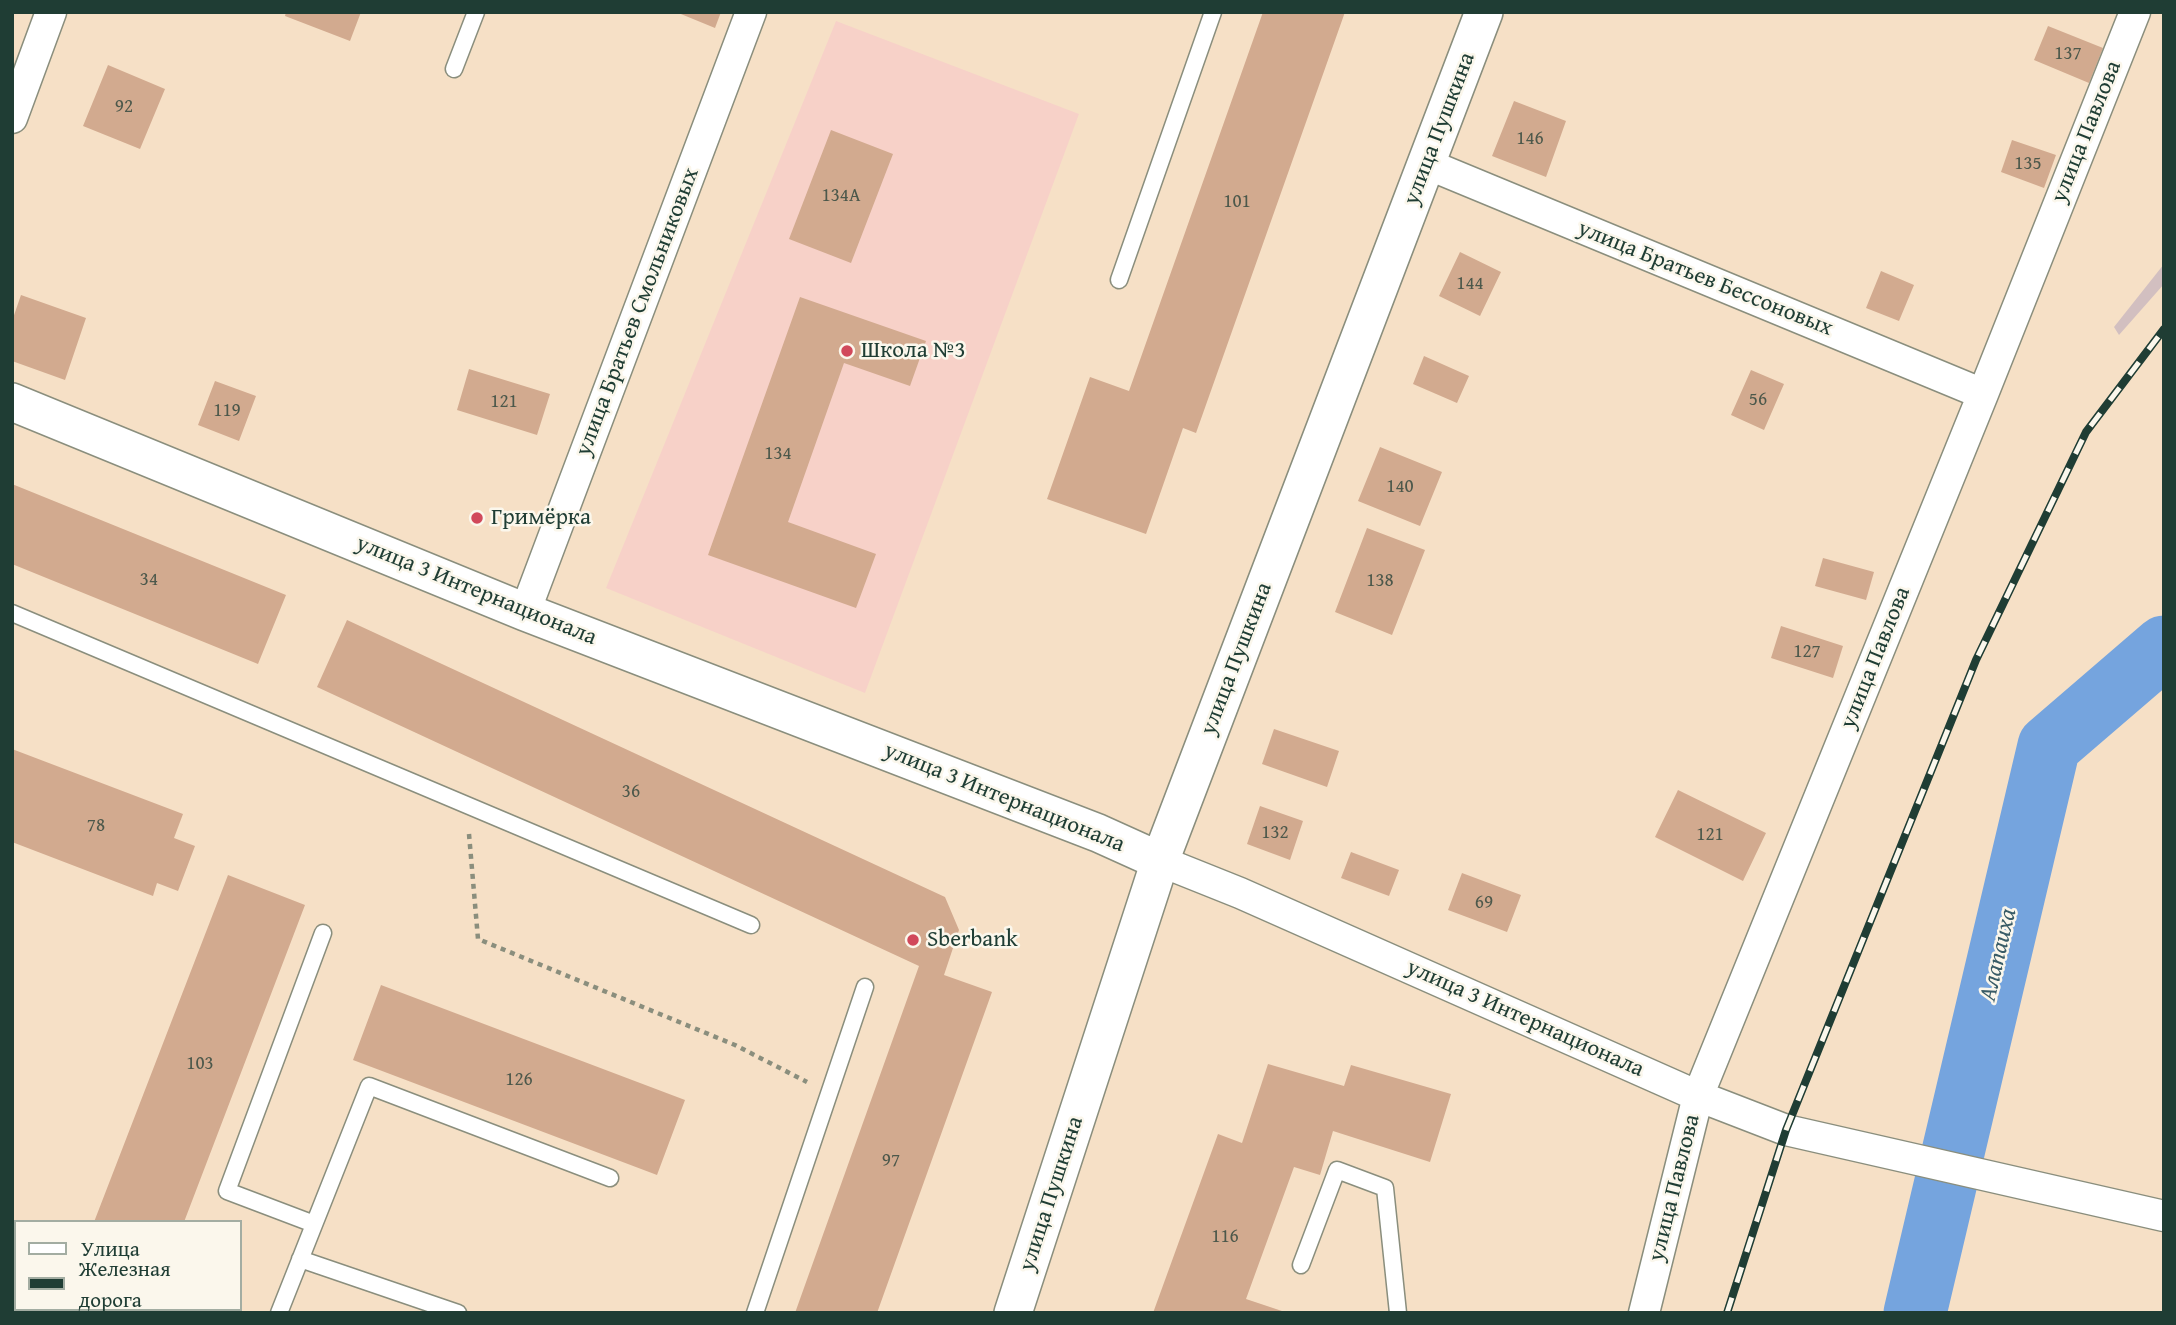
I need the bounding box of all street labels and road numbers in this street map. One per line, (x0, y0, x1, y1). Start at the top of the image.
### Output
street label: улица Пушкина (1398, 49, 1482, 209)
street label: улица Павлова (2046, 57, 2128, 207)
street label: улица Братьев Смольниковых (570, 164, 706, 460)
street label: улица Братьев Бессоновых (1573, 215, 1837, 343)
street label: улица 3 Интернационала (352, 530, 600, 652)
street label: улица Пушкина (1195, 579, 1279, 739)
street label: улица Павлова (1835, 583, 1917, 733)
street label: улица 3 Интернационала (880, 737, 1128, 859)
street label: улица 3 Интернационала (1402, 954, 1648, 1084)
street label: улица Павлова (1643, 1112, 1707, 1264)
street label: улица Пушкина (1014, 1113, 1090, 1275)

